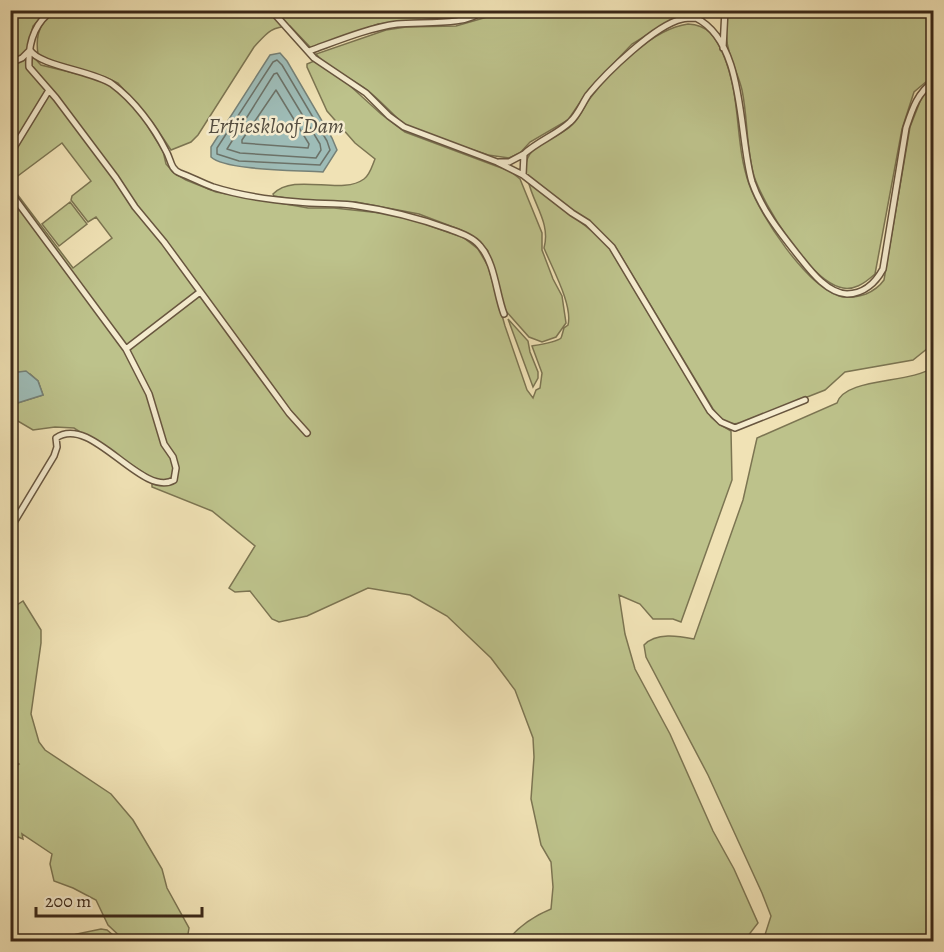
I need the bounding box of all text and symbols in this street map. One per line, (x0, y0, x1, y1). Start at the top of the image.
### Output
water label: Ertjieskloof Dam (208, 111, 344, 141)
scale bar (36, 880, 202, 918)
text: 200 m (45, 889, 91, 913)

